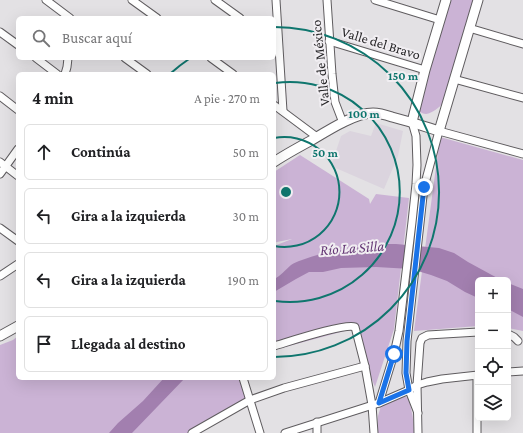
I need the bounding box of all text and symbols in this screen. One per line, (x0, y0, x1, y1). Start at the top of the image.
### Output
search box (16, 16, 276, 60)
street label: Valle de México (308, 19, 332, 107)
street label: Valle del Bravo (340, 23, 423, 63)
icon: search (30, 27, 52, 49)
text: Buscar aquí (62, 30, 132, 46)
text: 150 m (388, 69, 419, 83)
text: 4 min (32, 89, 74, 108)
text: A pie · 270 m (194, 91, 260, 106)
text: 100 m (348, 107, 381, 121)
icon: ahead (33, 141, 55, 163)
text: Continúa (71, 144, 131, 160)
text: 50 m (233, 145, 259, 160)
text: 50 m (312, 146, 339, 160)
route end (415, 178, 433, 196)
centre of rings (279, 185, 293, 199)
icon: left (33, 205, 55, 227)
text: Gira a la izquierda (71, 208, 186, 224)
text: 30 m (233, 209, 259, 224)
water label: Río La Silla (319, 238, 385, 258)
icon: left (33, 269, 55, 291)
text: Gira a la izquierda (71, 272, 186, 288)
text: 190 m (228, 273, 259, 288)
map controls (475, 277, 511, 421)
button: + (475, 277, 511, 313)
button: − (475, 313, 511, 349)
icon: arrive (33, 333, 55, 355)
text: Llegada al destino (71, 336, 186, 352)
route start (385, 345, 403, 363)
button: locate (475, 349, 511, 385)
button: layers (475, 385, 511, 421)

